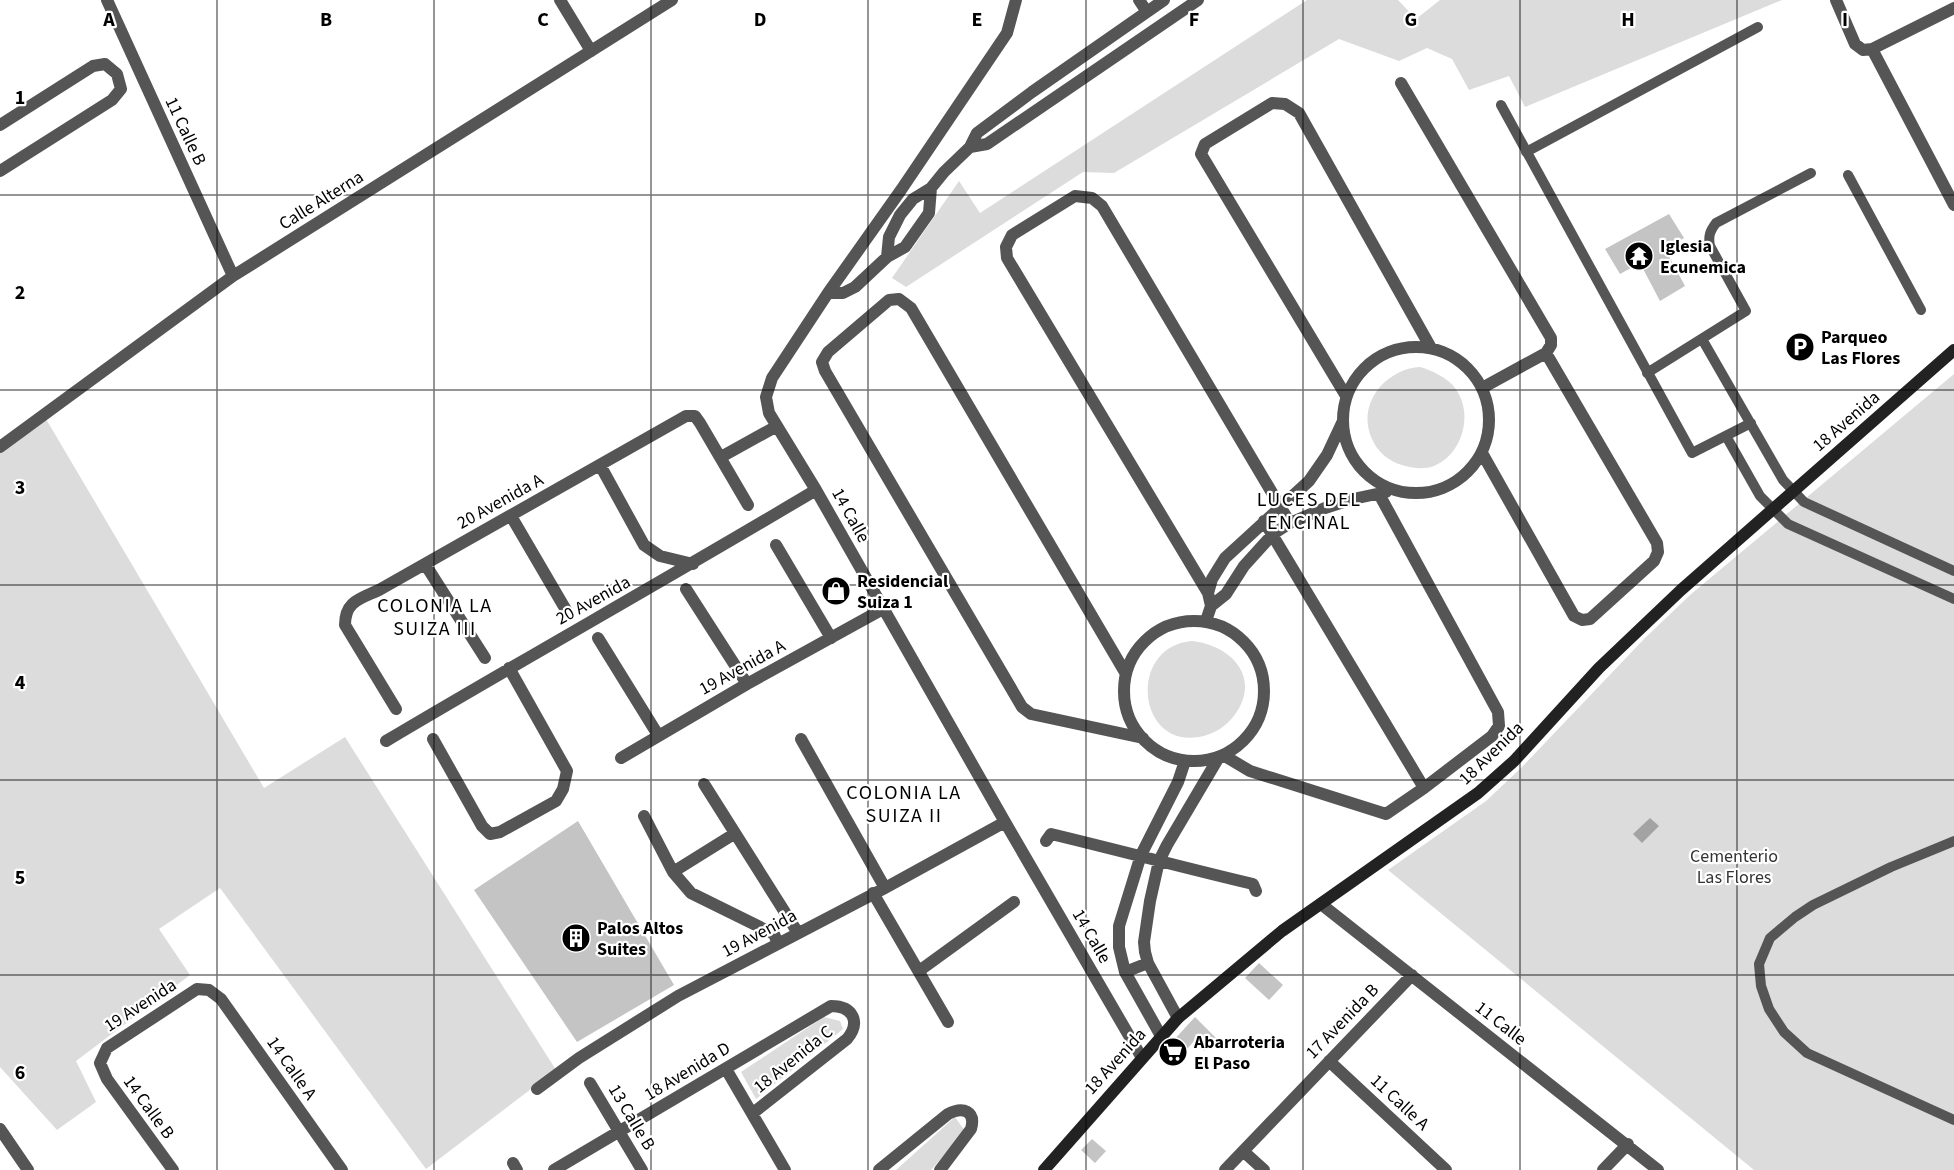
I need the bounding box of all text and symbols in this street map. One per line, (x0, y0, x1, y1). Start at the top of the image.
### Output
text: A (102, 6, 115, 34)
text: B (320, 6, 332, 34)
text: C (537, 6, 549, 34)
text: D (754, 6, 766, 34)
text: E (972, 6, 982, 34)
text: F (1189, 6, 1199, 34)
text: G (1405, 6, 1417, 34)
text: H (1621, 6, 1635, 34)
text: I (1842, 6, 1848, 34)
text: 1 (15, 84, 25, 112)
street label: 11 Calle B (159, 93, 212, 170)
street label: Calle Alterna (274, 165, 368, 236)
place label: Iglesia Ecunemica (1660, 234, 1746, 280)
temple icon: Iglesia Ecunemica (1623, 240, 1655, 272)
text: 2 (15, 279, 25, 307)
place label: Parqueo Las Flores (1821, 325, 1900, 371)
parking icon: Parqueo Las Flores (1784, 331, 1816, 363)
street label: 18 Avenida (1807, 385, 1885, 458)
street label: 20 Avenida A (453, 467, 548, 535)
text: 3 (15, 474, 25, 502)
street label: 14 Calle (825, 483, 876, 547)
district label: LUCES DEL ENCINAL (1257, 486, 1361, 537)
place label: Residencial Suiza 1 (857, 569, 948, 615)
street label: 20 Avenida (551, 570, 635, 631)
shop icon: Residencial Suiza 1 (820, 575, 852, 607)
district label: COLONIA LA SUIZA III (377, 592, 493, 643)
street label: 19 Avenida A (695, 633, 790, 701)
text: 4 (15, 669, 26, 697)
street label: 18 Avenida (1453, 716, 1529, 791)
district label: COLONIA LA SUIZA II (846, 779, 962, 830)
park label: Cementerio Las Flores (1690, 844, 1778, 890)
text: 5 (15, 864, 25, 892)
street label: 19 Avenida (717, 903, 801, 964)
street label: 14 Calle (1066, 904, 1117, 968)
place label: Palos Altos Suites (597, 916, 683, 962)
building icon: Palos Altos Suites (560, 922, 592, 954)
street label: 19 Avenida (99, 973, 181, 1038)
street label: 17 Avenida B (1300, 978, 1385, 1065)
street label: 11 Calle (1470, 995, 1532, 1051)
street label: 18 Avenida C (748, 1020, 838, 1099)
street label: 18 Avenida (1079, 1023, 1152, 1100)
place label: Abarroteria El Paso (1193, 1030, 1285, 1076)
street label: 14 Calle A (261, 1031, 323, 1105)
street label: 18 Avenida D (639, 1036, 735, 1107)
supermarket icon: Abarroteria El Paso (1157, 1036, 1189, 1068)
text: 6 (15, 1059, 25, 1087)
street label: 11 Calle A (1365, 1069, 1435, 1136)
street label: 14 Calle B (117, 1070, 180, 1144)
street label: 13 Calle B (602, 1079, 661, 1155)

